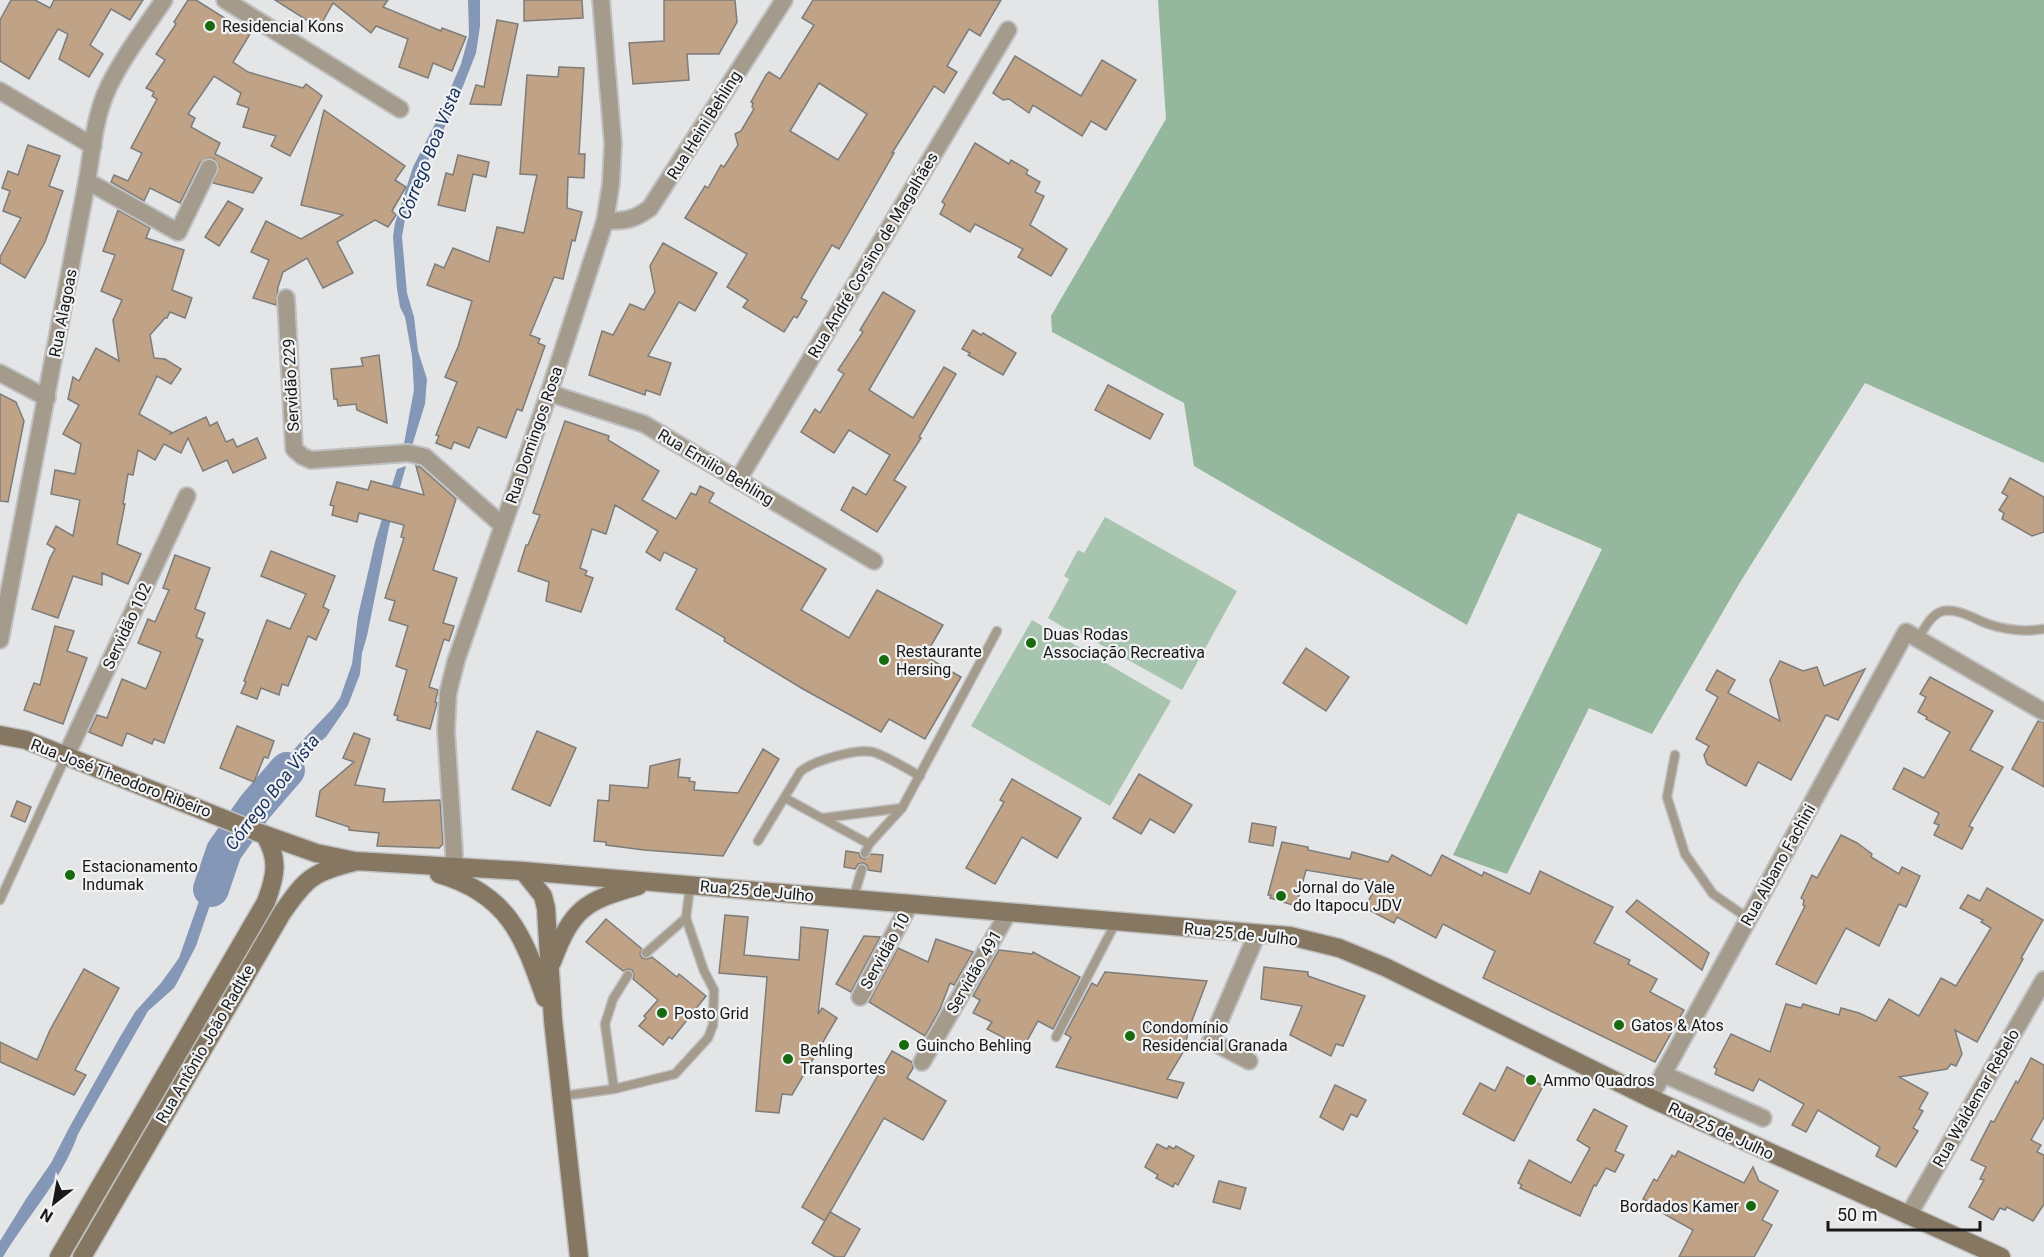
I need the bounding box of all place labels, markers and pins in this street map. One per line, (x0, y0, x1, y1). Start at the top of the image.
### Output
place label: Residencial Kons (222, 17, 344, 36)
marker: Residencial Kons (203, 19, 217, 33)
place label: Duas Rodas Associação Recreativa (1043, 625, 1205, 662)
marker: Duas Rodas Associação Recreativa (1024, 636, 1038, 650)
place label: Restaurante Hersing (896, 642, 982, 679)
marker: Restaurante Hersing (877, 653, 891, 667)
place label: Estacionamento Indumak (82, 857, 198, 894)
marker: Estacionamento Indumak (63, 868, 77, 882)
place label: Jornal do Vale do Itapocu JDV (1293, 878, 1402, 915)
marker: Jornal do Vale do Itapocu JDV (1274, 889, 1288, 903)
place label: Posto Grid (674, 1004, 749, 1023)
marker: Posto Grid (655, 1006, 669, 1020)
place label: Gatos & Atos (1631, 1016, 1724, 1035)
place label: Condomínio Residencial Granada (1142, 1018, 1288, 1055)
marker: Gatos & Atos (1612, 1018, 1626, 1032)
marker: Condomínio Residencial Granada (1123, 1029, 1137, 1043)
place label: Guincho Behling (916, 1036, 1032, 1055)
marker: Guincho Behling (897, 1038, 911, 1052)
place label: Behling Transportes (800, 1041, 886, 1078)
marker: Behling Transportes (781, 1052, 795, 1066)
place label: Ammo Quadros (1543, 1071, 1655, 1090)
marker: Ammo Quadros (1524, 1073, 1538, 1087)
place label: Bordados Kamer (1620, 1197, 1740, 1216)
marker: Bordados Kamer (1744, 1199, 1758, 1213)

